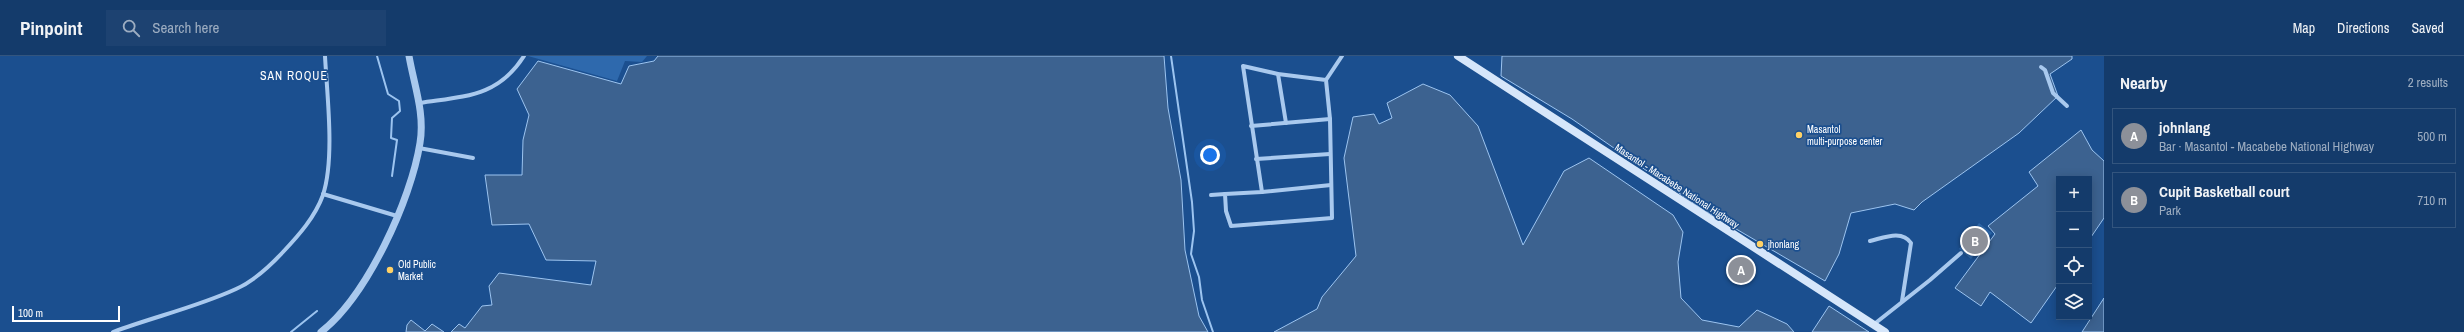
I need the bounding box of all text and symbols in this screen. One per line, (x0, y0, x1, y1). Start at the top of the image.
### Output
search box (106, 10, 386, 46)
text: Pinpoint (20, 15, 82, 41)
icon: search (120, 17, 142, 39)
text: Search here (152, 17, 219, 38)
text: Map (2293, 19, 2315, 37)
text: Directions (2337, 19, 2389, 37)
text: Saved (2411, 19, 2444, 37)
district label: SAN ROQUE (260, 68, 328, 84)
text: Nearby (2120, 71, 2167, 94)
text: 2 results (2408, 74, 2448, 91)
text: johnlang (2159, 117, 2210, 138)
place label: Masantol multi-purpose center (1807, 123, 1882, 148)
text: A (2130, 128, 2138, 145)
text: 500 m (2417, 128, 2447, 145)
marker: Masantol multi-purpose center (1794, 130, 1804, 140)
text: Bar · Masantol - Macabebe National Highway (2159, 138, 2374, 155)
street label: Masantol - Macabebe National Highway (1612, 141, 1742, 232)
your location (1200, 145, 1220, 165)
map controls (2056, 176, 2092, 320)
button: + (2056, 176, 2092, 212)
text: Cupit Basketball court (2159, 181, 2290, 202)
text: B (2130, 192, 2138, 209)
text: 710 m (2417, 192, 2447, 209)
text: Park (2159, 202, 2181, 219)
button: − (2056, 212, 2092, 248)
pin: B (1962, 226, 1988, 256)
place label: jhonlang (1767, 238, 1799, 251)
marker: jhonlang (1755, 239, 1765, 249)
button: locate (2056, 248, 2092, 284)
pin: A (1728, 255, 1754, 285)
place label: Old Public Market (398, 258, 436, 283)
marker: Old Public Market (385, 265, 395, 275)
button: layers (2056, 284, 2092, 320)
scale bar (12, 304, 120, 323)
text: 100 m (18, 306, 43, 320)

